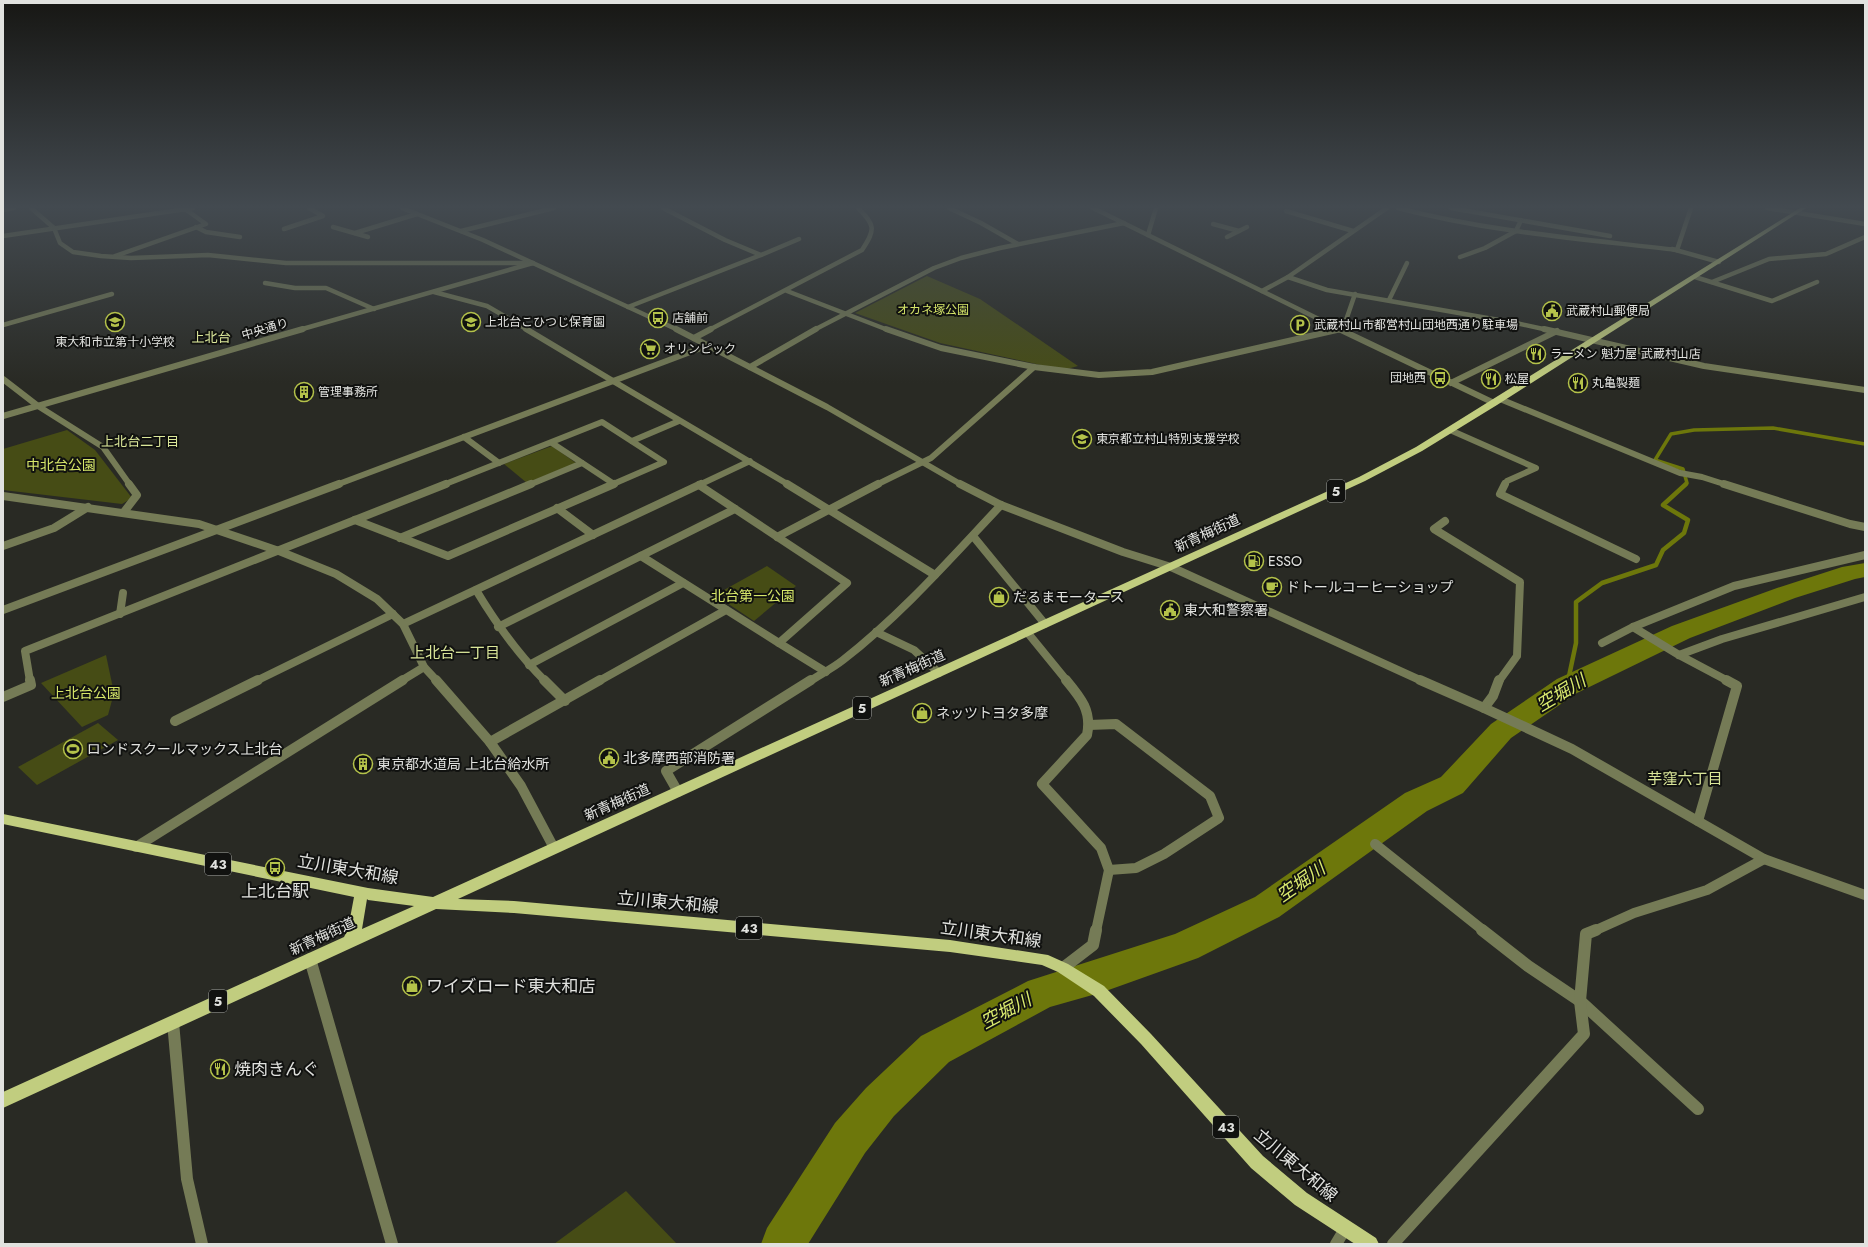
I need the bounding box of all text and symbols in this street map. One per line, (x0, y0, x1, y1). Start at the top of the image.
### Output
public building icon: 武蔵村山郵便局 (1541, 300, 1563, 322)
park label: オカネ塚公園 (897, 301, 969, 319)
place label: 武蔵村山郵便局 (1566, 302, 1650, 320)
bus stop icon: 店舗前 (647, 307, 669, 329)
place label: 店舗前 (672, 309, 708, 327)
school or university icon: 東大和市立第十小学校 (104, 311, 126, 333)
school or university icon: 上北台こひつじ保育園 (460, 311, 482, 333)
place label: 上北台こひつじ保育園 (485, 313, 605, 331)
street label: 中央通り (239, 314, 291, 344)
parking icon: 武蔵村山市都営村山団地西通り駐車場 (1289, 314, 1311, 336)
place label: 武蔵村山市都営村山団地西通り駐車場 (1314, 316, 1518, 334)
district label: 上北台 (191, 328, 231, 347)
place label: 東大和市立第十小学校 (55, 333, 175, 351)
supermarket icon: オリンピック (639, 338, 661, 360)
place label: オリンピック (664, 340, 736, 358)
restaurant icon: ラーメン 魁力屋 武蔵村山店 (1525, 343, 1547, 365)
place label: ラーメン 魁力屋 武蔵村山店 (1550, 345, 1701, 363)
bus stop icon: 団地西 (1429, 367, 1451, 389)
restaurant icon: 松屋 (1480, 368, 1502, 390)
place label: 団地西 (1390, 369, 1426, 387)
place label: 松屋 (1505, 370, 1529, 388)
restaurant icon: 丸亀製麺 (1567, 372, 1589, 394)
place label: 丸亀製麺 (1592, 374, 1640, 392)
building icon: 管理事務所 (293, 381, 315, 403)
place label: 管理事務所 (318, 383, 378, 401)
school or university icon: 東京都立村山特別支援学校 (1071, 428, 1093, 450)
place label: 東京都立村山特別支援学校 (1096, 430, 1240, 448)
district label: 上北台二丁目 (101, 432, 179, 451)
park label: 中北台公園 (26, 455, 96, 475)
road number: 5 (1327, 480, 1345, 502)
street label: 新青梅街道 (1171, 509, 1243, 557)
fuel station icon: ESSO (1243, 550, 1265, 572)
place label: ESSO (1268, 551, 1302, 571)
cafe icon: ドトールコーヒーショップ (1261, 576, 1283, 598)
place label: ドトールコーヒーショップ (1286, 577, 1453, 597)
park label: 北台第一公園 (711, 586, 795, 606)
shop icon: だるまモータース (988, 586, 1010, 608)
place label: だるまモータース (1013, 587, 1124, 607)
public building icon: 東大和警察署 (1159, 599, 1181, 621)
place label: 東大和警察署 (1184, 600, 1268, 620)
district label: 上北台一丁目 (410, 642, 500, 664)
street label: 新青梅街道 (876, 645, 948, 691)
water label: 空堀川 (1531, 667, 1593, 718)
park label: 上北台公園 (51, 683, 121, 703)
road number: 5 (853, 697, 871, 719)
shop icon: ネッツトヨタ多摩 (911, 702, 933, 724)
place label: ネッツトヨタ多摩 (936, 703, 1048, 723)
sports icon: ロンドスクールマックス上北台 (62, 738, 84, 760)
place label: ロンドスクールマックス上北台 (87, 739, 283, 759)
public building icon: 北多摩西部消防署 (598, 747, 620, 769)
place label: 北多摩西部消防署 (623, 748, 735, 768)
building icon: 東京都水道局 上北台給水所 (352, 753, 374, 775)
place label: 東京都水道局 上北台給水所 (377, 754, 549, 774)
district label: 芋窪六丁目 (1647, 768, 1723, 790)
street label: 新青梅街道 (581, 779, 653, 825)
street label: 立川東大和線 (296, 848, 400, 890)
road number: 43 (205, 853, 231, 875)
water label: 空堀川 (1271, 855, 1332, 908)
bus stop icon: 上北台駅 (264, 857, 286, 879)
place label: 上北台駅 (241, 879, 309, 903)
street label: 立川東大和線 (616, 886, 720, 918)
street label: 新青梅街道 (286, 912, 358, 960)
street label: 立川東大和線 (939, 915, 1043, 953)
road number: 43 (736, 917, 762, 939)
place label: ワイズロード東大和店 (426, 974, 596, 998)
shop icon: ワイズロード東大和店 (401, 975, 423, 997)
water label: 空堀川 (976, 986, 1038, 1035)
road number: 5 (209, 990, 227, 1012)
place label: 焼肉きんぐ (234, 1057, 319, 1081)
restaurant icon: 焼肉きんぐ (209, 1058, 231, 1080)
road number: 43 (1213, 1116, 1239, 1138)
street label: 立川東大和線 (1249, 1123, 1343, 1207)

